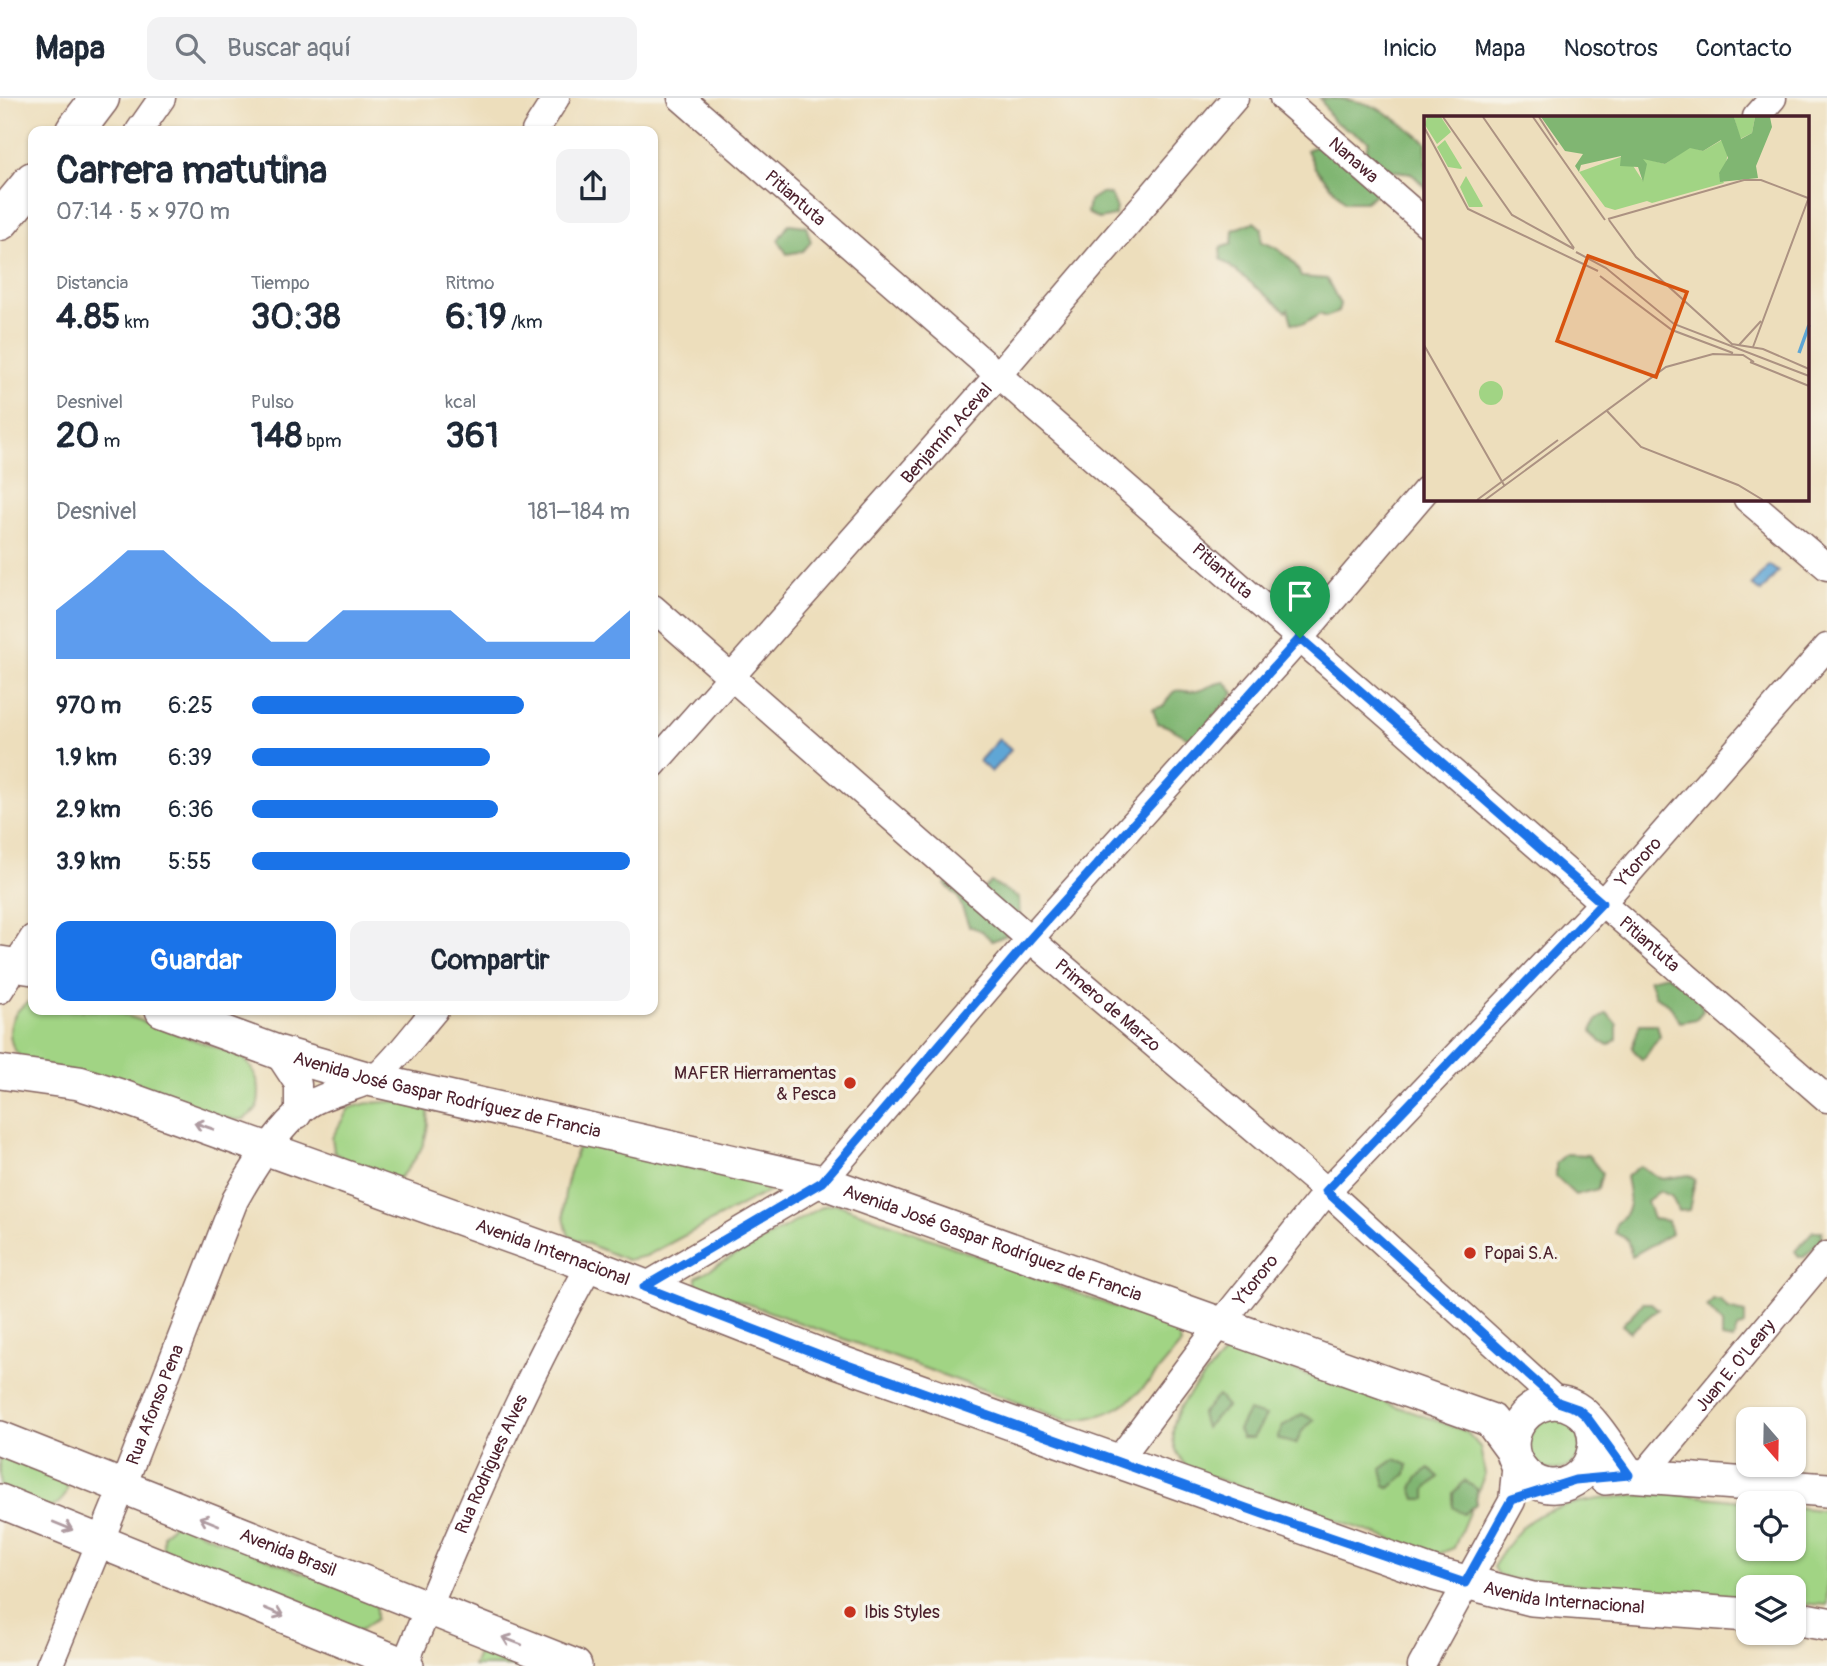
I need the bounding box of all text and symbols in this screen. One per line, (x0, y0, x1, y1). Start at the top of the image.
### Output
search box (147, 17, 637, 80)
text: Mapa (35, 28, 105, 69)
icon: search (171, 29, 209, 67)
text: Buscar aquí (227, 32, 351, 64)
text: Inicio (1383, 34, 1437, 63)
text: Mapa (1475, 34, 1526, 63)
text: Nosotros (1564, 34, 1658, 63)
text: Contacto (1696, 34, 1792, 63)
inset map (1424, 116, 1810, 500)
street label: Nanawa (1324, 132, 1383, 188)
text: Carrera matutina (56, 147, 327, 195)
button: share (556, 149, 630, 223)
street label: Pitiantuta (760, 166, 830, 231)
text: 07:14 · 5 × 970 m (56, 197, 230, 226)
text: Distancia (56, 271, 128, 295)
text: Tiempo (251, 271, 310, 295)
text: Ritmo (445, 271, 494, 295)
text: 4.85 (56, 295, 121, 339)
text: 30:38 (251, 295, 341, 339)
text: 6:19 (445, 295, 507, 339)
text: km (121, 310, 150, 334)
text: /km (507, 310, 543, 334)
street label: Benjamín Aceval (896, 378, 998, 489)
text: Desnivel (56, 390, 123, 414)
text: Pulso (251, 390, 294, 414)
text: kcal (445, 390, 476, 414)
text: 20 (56, 414, 99, 458)
text: 148 (251, 414, 302, 458)
text: 361 (445, 414, 499, 458)
text: m (99, 429, 120, 453)
text: bpm (302, 429, 342, 453)
text: Desnivel (56, 497, 137, 526)
text: 181–184 m (528, 497, 630, 526)
street label: Pitiantuta (1187, 539, 1257, 604)
pin (1270, 566, 1330, 638)
icon: arrive (1281, 577, 1319, 615)
text: 970 m (56, 691, 121, 720)
text: 6:25 (168, 691, 213, 720)
text: 1.9 km (56, 743, 117, 772)
text: 6:39 (168, 743, 212, 772)
text: 2.9 km (56, 795, 121, 824)
text: 6:36 (168, 795, 214, 824)
street label: Ytororo (1610, 832, 1667, 893)
text: 3.9 km (56, 847, 121, 876)
text: 5:55 (168, 847, 212, 876)
street label: Pitiantuta (1614, 912, 1684, 977)
button: Guardar (56, 921, 336, 1001)
button: Compartir (350, 921, 630, 1001)
street label: Primero de Marzo (1050, 954, 1166, 1057)
street label: Avenida José Gaspar Rodríguez de Francia (291, 1046, 603, 1143)
place label: MAFER Hierramentas & Pesca (674, 1062, 836, 1106)
marker: MAFER Hierramentas & Pesca (842, 1075, 858, 1091)
one-way arrow (193, 1119, 215, 1131)
street label: Avenida José Gaspar Rodríguez de Francia (840, 1179, 1145, 1307)
street label: Avenida Internacional (472, 1214, 633, 1292)
place label: Popai S.A. (1484, 1242, 1558, 1265)
marker: Popai S.A. (1462, 1245, 1478, 1261)
street label: Ytororo (1228, 1250, 1284, 1311)
street label: Juan E. O'Leary (1690, 1314, 1781, 1417)
street label: Rua Afonso Pena (121, 1341, 189, 1468)
street label: Rua Rodrigues Alves (450, 1391, 533, 1537)
north arrow (1736, 1407, 1806, 1477)
map controls (1736, 1407, 1806, 1645)
button: locate (1736, 1491, 1806, 1561)
one-way arrow (199, 1514, 221, 1527)
one-way arrow (52, 1521, 74, 1534)
street label: Avenida Brasil (236, 1523, 340, 1582)
button: layers (1736, 1575, 1806, 1645)
street label: Avenida Internacional (1481, 1576, 1646, 1619)
place label: Ibis Styles (864, 1601, 940, 1624)
marker: Ibis Styles (842, 1604, 858, 1620)
one-way arrow (263, 1606, 284, 1619)
one-way arrow (502, 1634, 523, 1646)

